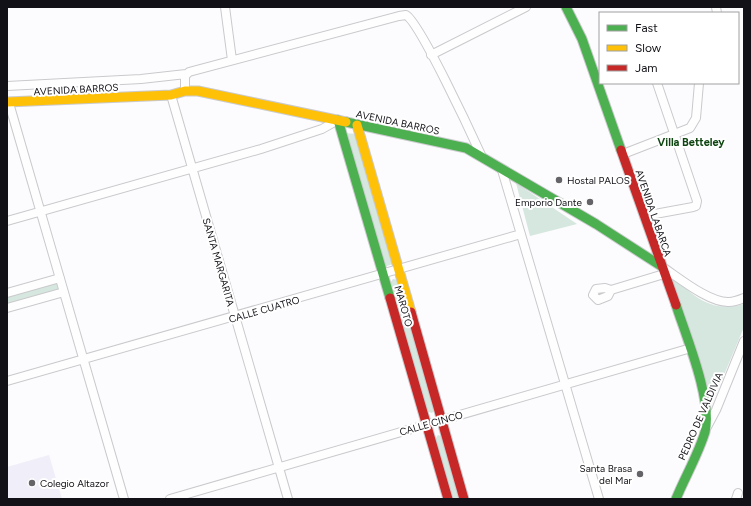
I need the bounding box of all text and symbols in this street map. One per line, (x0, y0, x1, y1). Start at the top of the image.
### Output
legend (599, 12, 739, 84)
text: Fast (635, 21, 658, 35)
text: Slow (635, 41, 662, 55)
text: Jam (635, 61, 658, 75)
street label: AVENIDA BARROS (33, 81, 119, 98)
street label: AVENIDA BARROS (355, 107, 441, 138)
district label: Villa Betteley (657, 136, 725, 149)
street label: AVENIDA LABARCA (633, 168, 675, 258)
place label: Hostal PALOS (567, 174, 630, 187)
marker: Hostal PALOS (554, 175, 564, 185)
place label: Emporio Dante (515, 196, 583, 209)
marker: Emporio Dante (585, 197, 595, 207)
street label: SANTA MARGARITA (200, 217, 237, 308)
street label: MAROTO (391, 284, 416, 329)
street label: CALLE CUATRO (227, 293, 301, 326)
street label: PEDRO DE VALDIVIA (675, 370, 726, 462)
street label: CALLE CINCO (398, 408, 465, 439)
place label: Santa Brasa del Mar (580, 462, 633, 487)
marker: Santa Brasa del Mar (635, 469, 645, 479)
place label: Colegio Altazor (40, 477, 110, 490)
marker: Colegio Altazor (27, 478, 37, 488)

